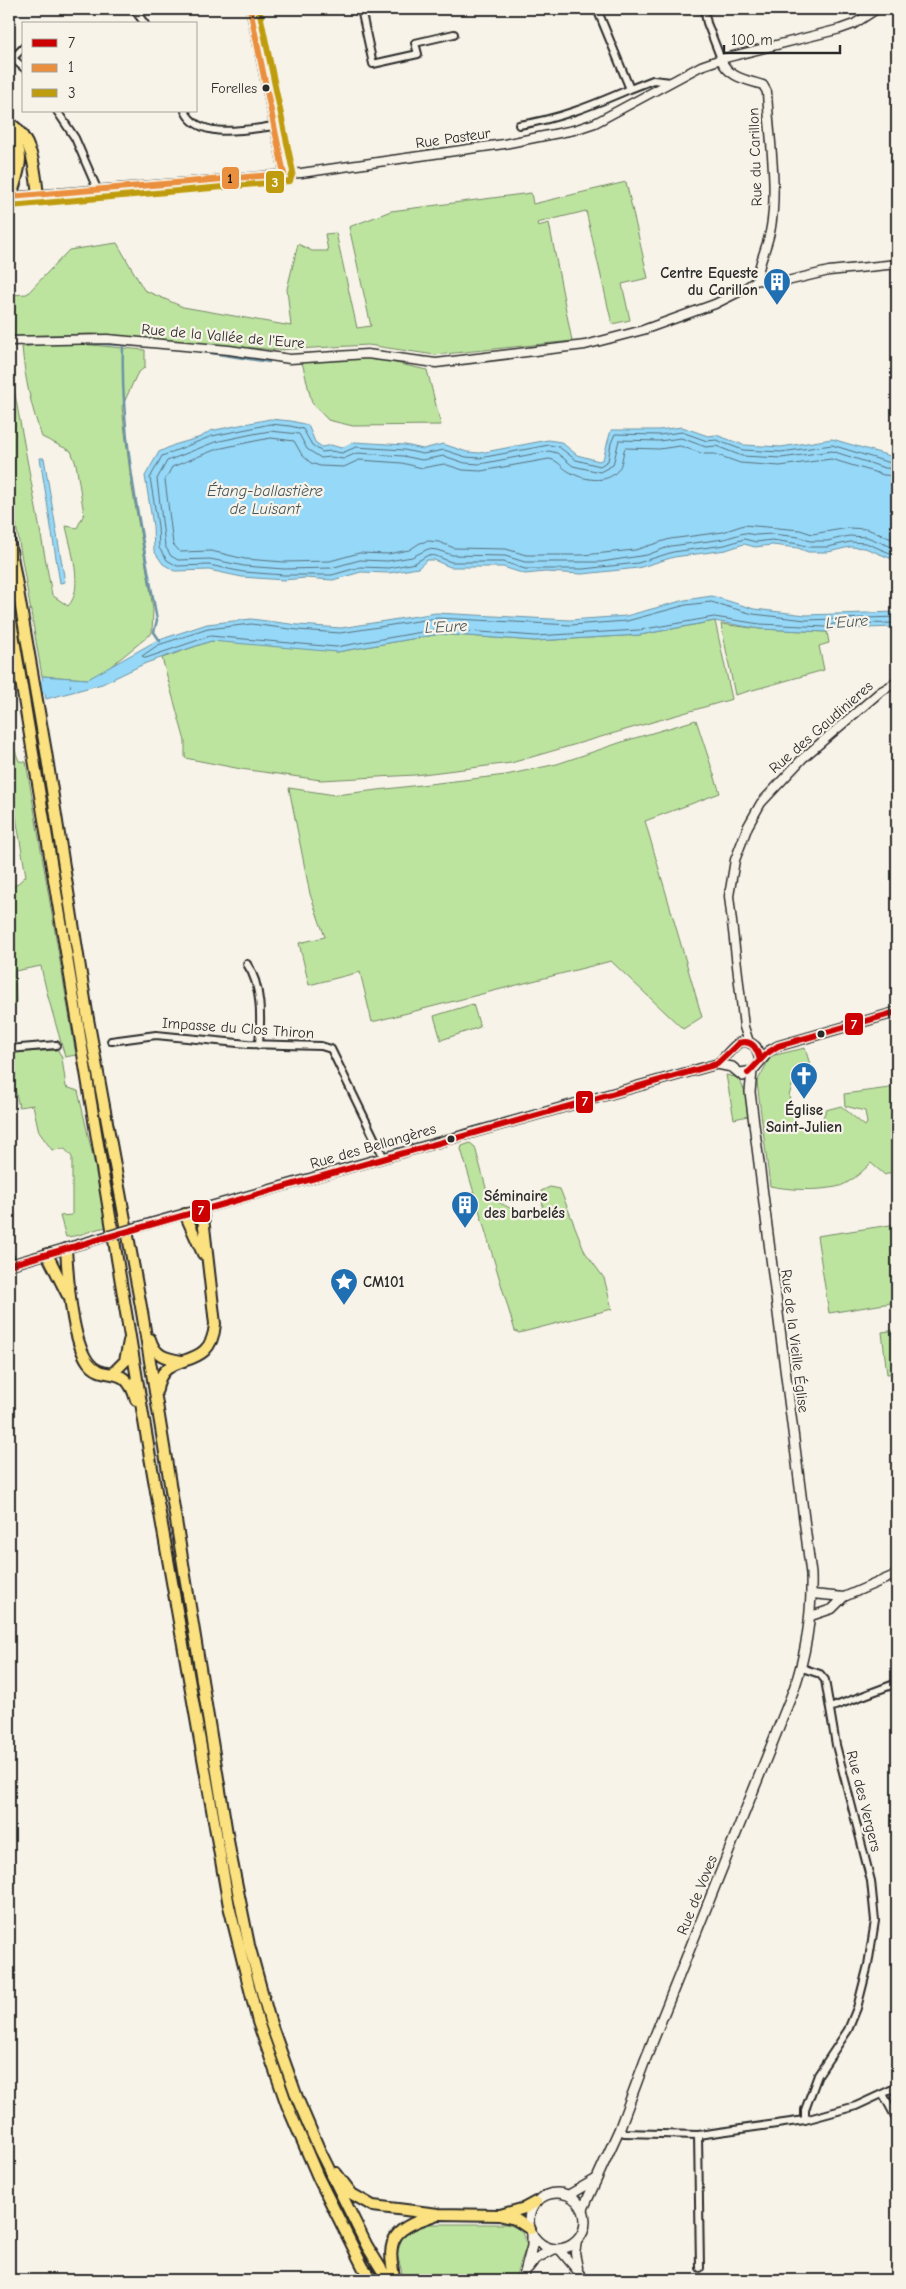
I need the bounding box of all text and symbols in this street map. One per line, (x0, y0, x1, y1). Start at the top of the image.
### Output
legend (22, 22, 198, 112)
scale bar (724, 22, 840, 54)
text: 100 m (731, 31, 773, 49)
text: 7 (68, 34, 75, 52)
text: 1 (68, 58, 74, 76)
place label: Forelles (211, 80, 257, 97)
marker: Forelles (261, 83, 271, 93)
text: 3 (68, 84, 76, 102)
street label: Rue du Carillon (744, 107, 766, 207)
street label: Rue Pasteur (414, 124, 492, 152)
line badge: 1 (221, 166, 240, 190)
text: 1 (227, 170, 233, 187)
line badge: 3 (265, 170, 285, 194)
text: 3 (272, 174, 279, 191)
place label: Centre Equeste du Carillon (660, 264, 758, 299)
building icon: Centre Equeste du Carillon (762, 267, 792, 306)
street label: Rue de la Vallée de l'Eure (141, 320, 306, 352)
water label: Étang-ballastière de Luisant (207, 481, 323, 518)
water label: L'Eure (825, 612, 869, 632)
water label: L'Eure (424, 617, 468, 637)
street label: Rue des Gaudinieres (765, 677, 877, 777)
line badge: 7 (844, 1012, 864, 1036)
street label: Impasse du Clos Thiron (161, 1014, 315, 1042)
text: 7 (851, 1016, 858, 1033)
unlabelled marker (816, 1029, 826, 1039)
church icon: Église Saint-Julien (789, 1061, 819, 1100)
line badge: 7 (575, 1090, 594, 1114)
text: 7 (582, 1093, 589, 1110)
place label: Église Saint-Julien (766, 1100, 842, 1136)
street label: Rue des Bellangères (308, 1119, 438, 1173)
unlabelled marker (446, 1134, 456, 1144)
place label: Séminaire des barbelés (484, 1187, 565, 1222)
building icon: Séminaire des barbelés (450, 1190, 480, 1229)
line badge: 7 (191, 1199, 211, 1223)
text: 7 (198, 1202, 205, 1219)
place icon: CM101 (329, 1267, 359, 1306)
street label: Rue de la Vieille Église (777, 1268, 814, 1414)
place label: CM101 (363, 1273, 405, 1291)
street label: Rue des Vergers (843, 1749, 885, 1853)
street label: Rue de Voves (673, 1853, 721, 1937)

